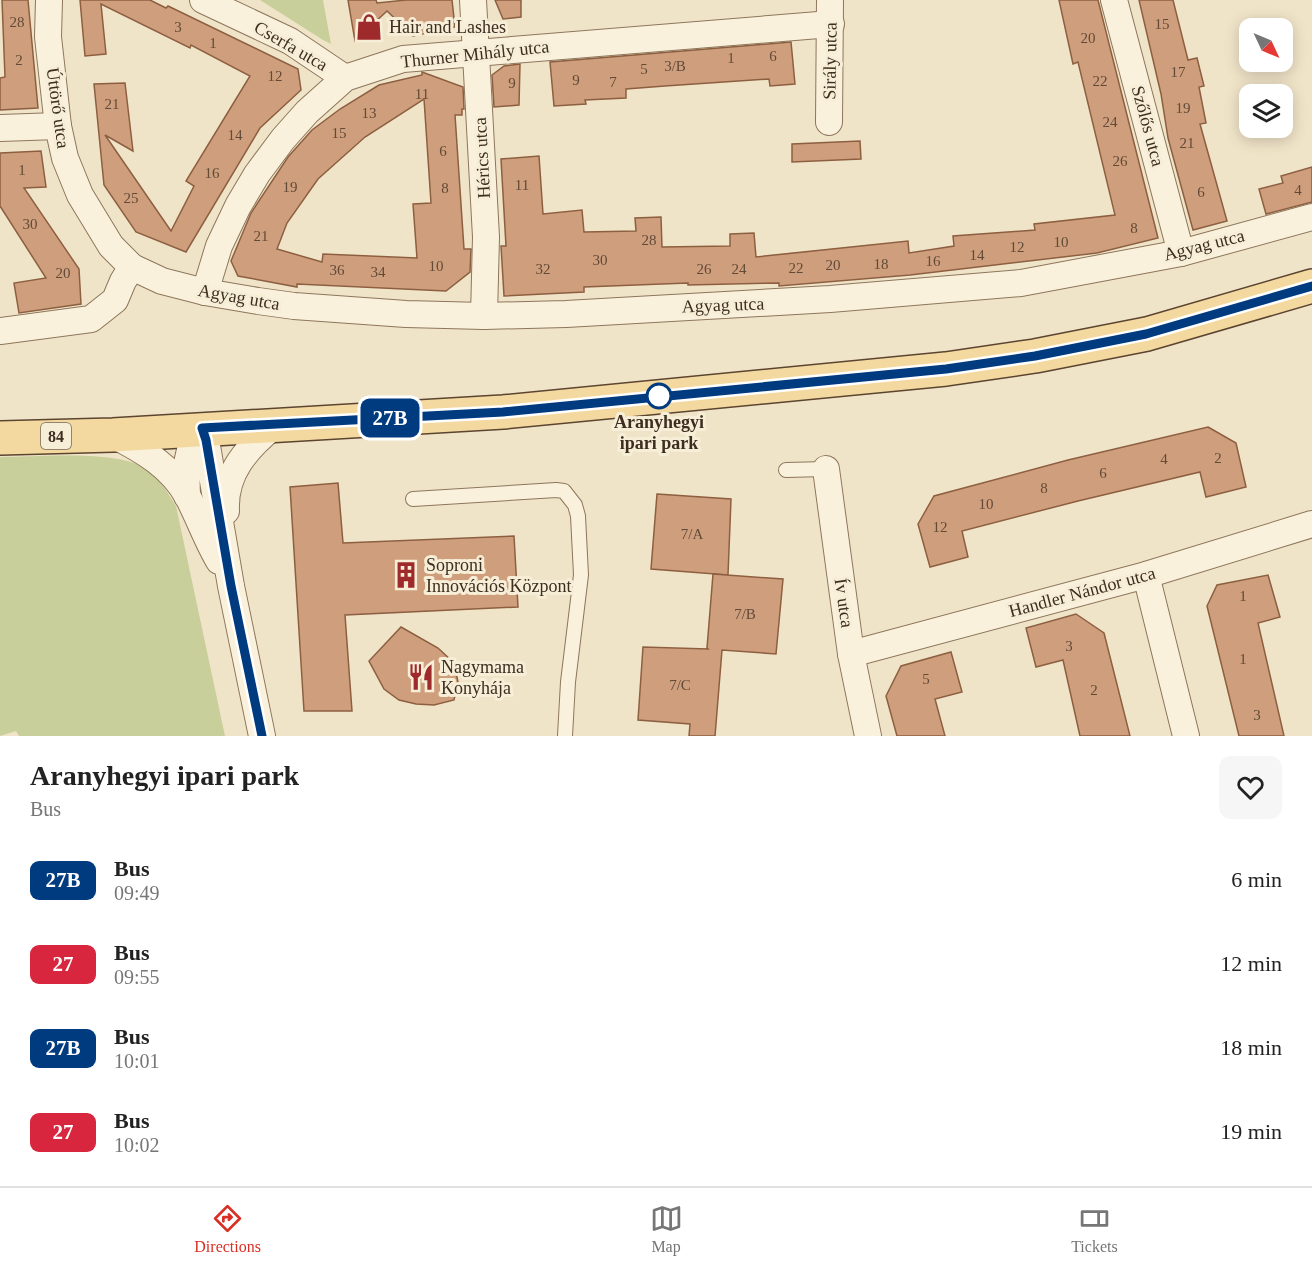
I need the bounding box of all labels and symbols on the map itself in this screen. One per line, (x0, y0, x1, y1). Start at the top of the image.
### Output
shop icon: Hair and Lashes (354, 12, 384, 42)
house number: 28 (10, 14, 25, 30)
house number: 15 (1155, 16, 1170, 32)
street label: Cserfa utca (251, 17, 331, 75)
place label: Hair and Lashes (389, 17, 506, 37)
north arrow (1239, 18, 1293, 72)
house number: 3 (174, 19, 182, 35)
street label: Sirály utca (819, 22, 841, 100)
house number: 20 (1081, 30, 1096, 46)
house number: 1 (209, 35, 217, 51)
street label: Thurner Mihály utca (400, 36, 550, 72)
house number: 6 (769, 48, 777, 64)
house number: 1 (727, 50, 735, 66)
house number: 2 (15, 52, 23, 68)
house number: 3/B (664, 58, 686, 74)
house number: 5 (640, 61, 648, 77)
house number: 17 (1171, 64, 1186, 80)
street label: Úttörő utca (42, 66, 75, 150)
house number: 12 (268, 68, 283, 84)
house number: 9 (572, 72, 580, 88)
house number: 22 (1093, 73, 1108, 89)
house number: 7 (609, 74, 617, 90)
house number: 9 (508, 75, 516, 91)
street label: Szőlős utca (1128, 84, 1168, 168)
house number: 11 (415, 86, 429, 102)
house number: 21 (105, 96, 120, 112)
house number: 19 (1176, 100, 1191, 116)
house number: 13 (362, 105, 377, 121)
house number: 24 (1103, 114, 1118, 130)
street label: Hérics utca (470, 117, 494, 199)
house number: 15 (332, 125, 347, 141)
house number: 14 (228, 127, 243, 143)
house number: 21 (1180, 135, 1195, 151)
house number: 6 (439, 143, 447, 159)
house number: 26 (1113, 153, 1128, 169)
house number: 1 (18, 162, 26, 178)
house number: 16 (205, 165, 220, 181)
house number: 11 (515, 177, 529, 193)
house number: 19 (283, 179, 298, 195)
house number: 8 (441, 180, 449, 196)
house number: 4 (1294, 182, 1302, 198)
house number: 6 (1197, 184, 1205, 200)
house number: 25 (124, 190, 139, 206)
house number: 30 (23, 216, 38, 232)
house number: 8 (1130, 220, 1138, 236)
street label: Agyag utca (1162, 225, 1246, 265)
house number: 21 (254, 228, 269, 244)
house number: 28 (642, 232, 657, 248)
house number: 10 (1054, 234, 1069, 250)
house number: 12 (1010, 239, 1025, 255)
house number: 14 (970, 247, 985, 263)
house number: 30 (593, 252, 608, 268)
house number: 16 (926, 253, 941, 269)
house number: 18 (874, 256, 889, 272)
house number: 20 (826, 257, 841, 273)
house number: 10 (429, 258, 444, 274)
house number: 22 (789, 260, 804, 276)
house number: 32 (536, 261, 551, 277)
house number: 26 (697, 261, 712, 277)
house number: 24 (732, 261, 747, 277)
house number: 36 (330, 262, 345, 278)
house number: 34 (371, 264, 386, 280)
house number: 20 (56, 265, 71, 281)
street label: Agyag utca (197, 280, 281, 314)
street label: Agyag utca (681, 294, 765, 316)
marker: Aranyhegyi ipari park (646, 383, 672, 409)
line badge: 27B (356, 398, 424, 438)
place label: Aranyhegyi ipari park (614, 412, 704, 453)
road number: 84 (41, 423, 71, 449)
house number: 2 (1214, 450, 1222, 466)
house number: 4 (1160, 451, 1168, 467)
house number: 6 (1099, 465, 1107, 481)
house number: 8 (1040, 480, 1048, 496)
house number: 10 (979, 496, 994, 512)
house number: 12 (933, 519, 948, 535)
house number: 7/A (681, 526, 703, 542)
place label: Soproni Innovációs Központ (426, 555, 571, 596)
building icon: Soproni Innovációs Központ (391, 560, 421, 590)
street label: Handler Nándor utca (1007, 563, 1157, 621)
street label: Ív utca (831, 577, 858, 629)
house number: 1 (1239, 588, 1247, 604)
house number: 7/B (734, 606, 756, 622)
house number: 3 (1065, 638, 1073, 654)
house number: 1 (1239, 651, 1247, 667)
place label: Nagymama Konyhája (441, 657, 524, 698)
restaurant icon: Nagymama Konyhája (406, 662, 436, 692)
house number: 5 (922, 671, 930, 687)
house number: 7/C (669, 677, 691, 693)
house number: 2 (1090, 682, 1098, 698)
house number: 3 (1253, 707, 1261, 723)

